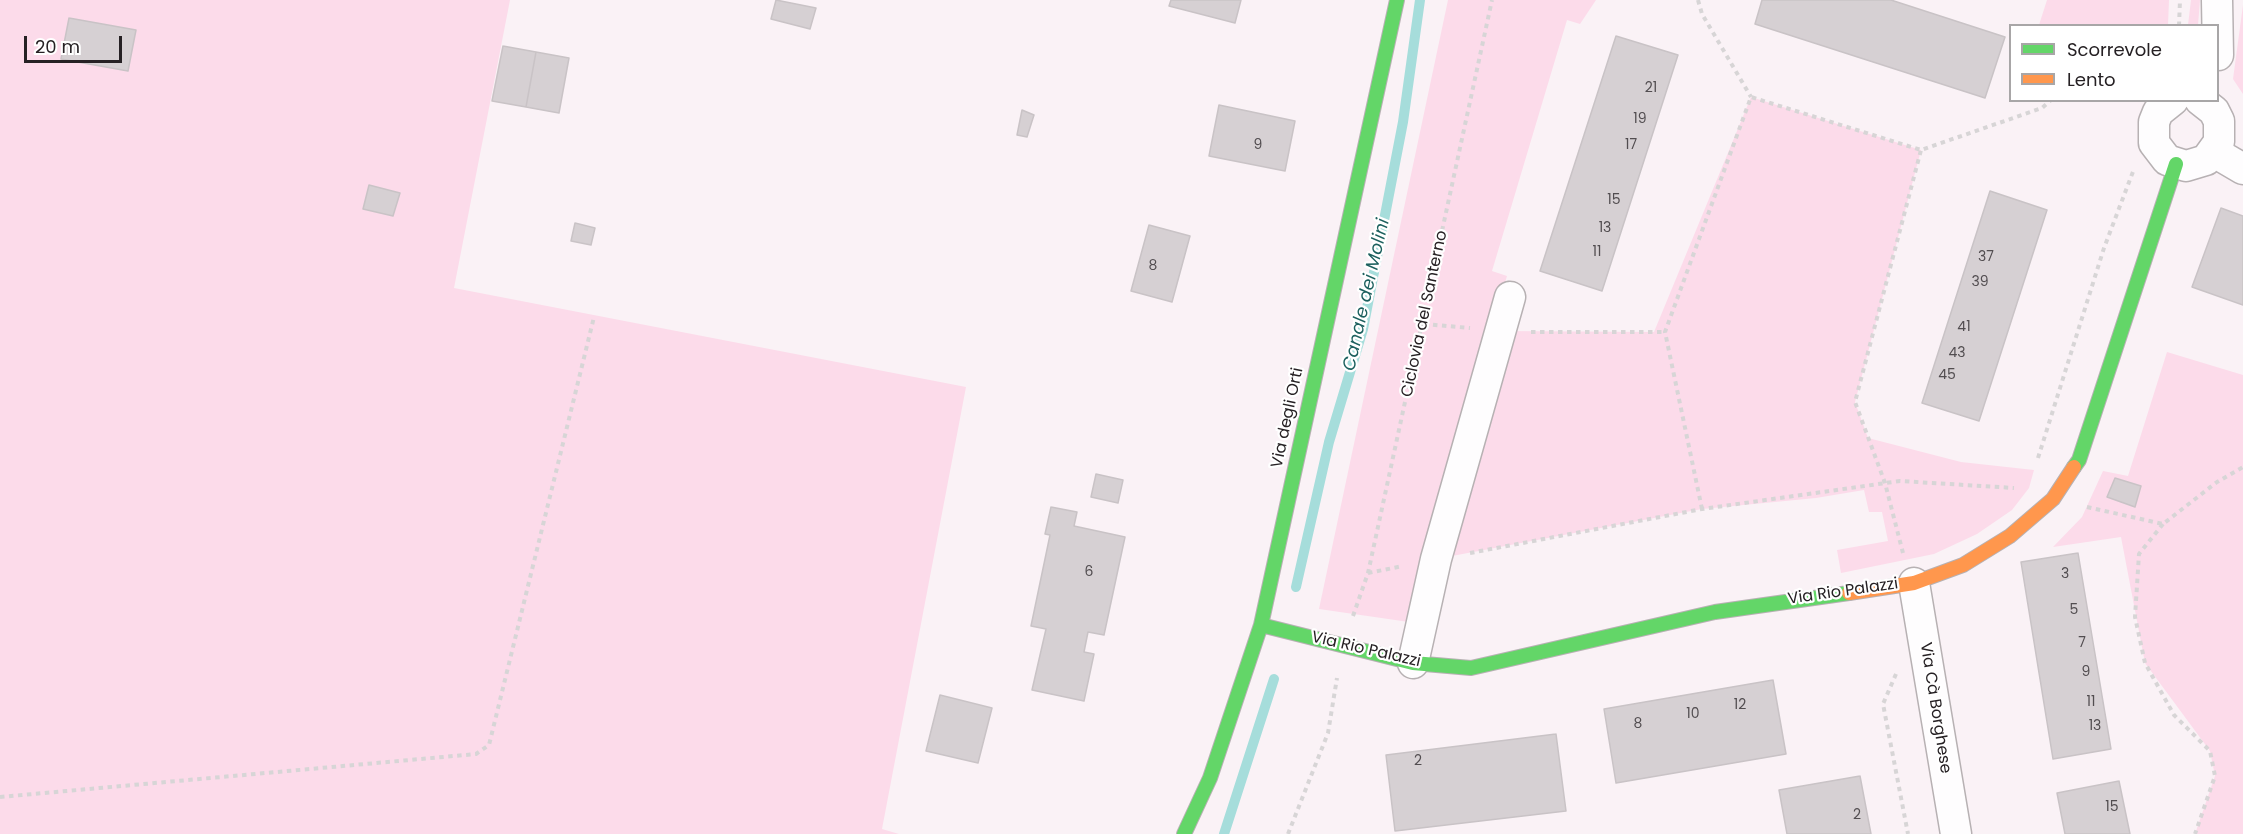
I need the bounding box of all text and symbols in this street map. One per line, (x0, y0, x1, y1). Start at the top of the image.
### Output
scale bar (27, 24, 124, 62)
legend (2009, 24, 2219, 102)
text: 20 m (35, 34, 80, 59)
text: Scorrevole (2067, 37, 2162, 62)
text: Lento (2067, 67, 2116, 92)
house number: 21 (1645, 80, 1657, 96)
house number: 19 (1633, 111, 1647, 127)
house number: 9 (1254, 137, 1262, 153)
house number: 17 (1625, 137, 1637, 153)
house number: 15 (1607, 192, 1621, 208)
water label: Canale dei Molini (1339, 217, 1395, 373)
house number: 13 (1599, 220, 1611, 236)
street label: Ciclovia del Santerno (1398, 229, 1452, 399)
house number: 11 (1593, 244, 1601, 260)
house number: 37 (1978, 249, 1994, 265)
house number: 8 (1149, 258, 1157, 274)
house number: 39 (1971, 274, 1989, 290)
house number: 41 (1957, 319, 1971, 335)
house number: 43 (1948, 345, 1966, 361)
street label: Via degli Orti (1268, 366, 1308, 470)
house number: 45 (1938, 367, 1956, 383)
house number: 6 (1085, 564, 1093, 580)
house number: 3 (2061, 566, 2069, 582)
street label: Via Rio Palazzi (1787, 575, 1899, 609)
house number: 5 (2070, 602, 2078, 618)
street label: Via Rio Palazzi (1310, 628, 1422, 672)
house number: 7 (2078, 635, 2086, 651)
street label: Via Cà Borghese (1915, 641, 1955, 775)
house number: 9 (2082, 664, 2090, 680)
house number: 11 (2087, 694, 2095, 710)
house number: 12 (1734, 697, 1746, 713)
house number: 10 (1686, 706, 1700, 722)
house number: 8 (1634, 716, 1642, 732)
house number: 13 (2089, 718, 2101, 734)
house number: 2 (1414, 753, 1422, 769)
house number: 15 (2105, 799, 2119, 815)
house number: 2 (1853, 807, 1861, 823)

